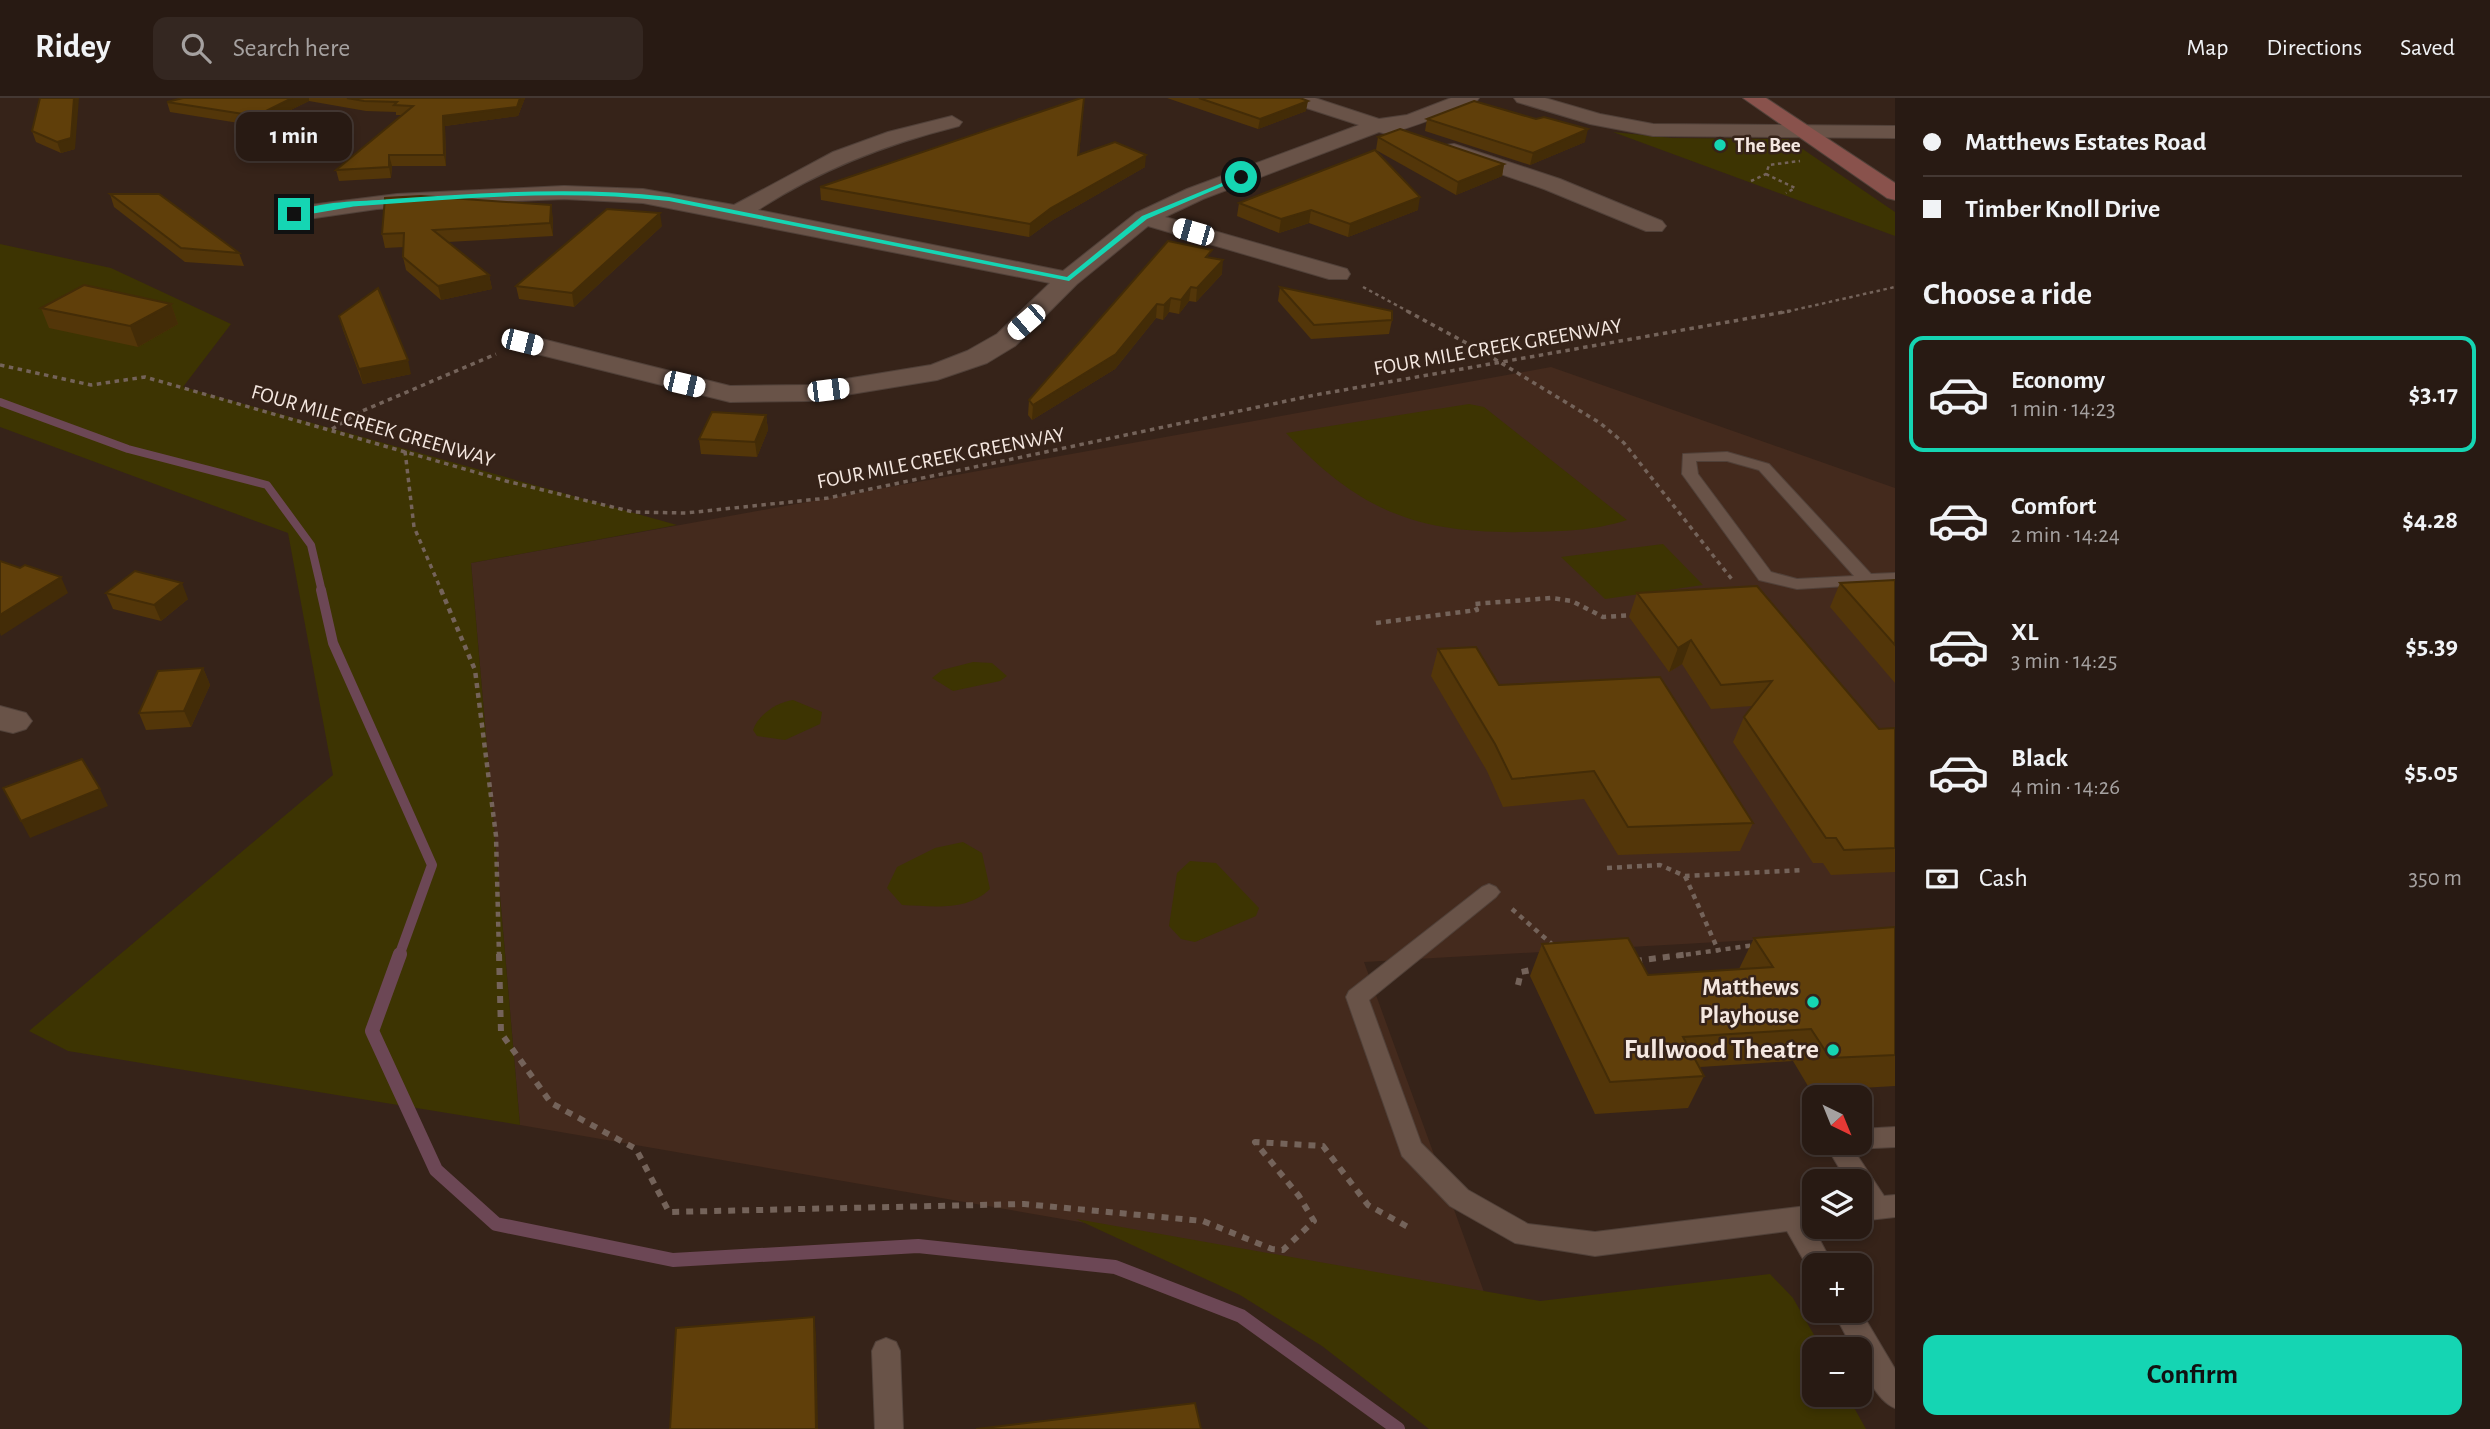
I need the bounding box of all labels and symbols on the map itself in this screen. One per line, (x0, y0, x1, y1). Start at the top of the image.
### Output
callout: 1 min (236, 113, 352, 162)
place label: The Bee (1734, 135, 1801, 156)
marker: The Bee (1712, 137, 1728, 153)
route start (1225, 161, 1257, 193)
route end (278, 198, 310, 230)
car (1170, 216, 1217, 248)
car (1004, 300, 1049, 344)
street label: FOUR MILE CREEK GREENWAY (1372, 315, 1624, 379)
car (500, 327, 545, 357)
car (662, 369, 707, 399)
car (806, 377, 851, 403)
street label: FOUR MILE CREEK GREENWAY (249, 381, 497, 471)
street label: FOUR MILE CREEK GREENWAY (815, 424, 1067, 492)
place label: Matthews Playhouse (1700, 976, 1799, 1028)
marker: Matthews Playhouse (1805, 994, 1821, 1010)
place label: Fullwood Theatre (1624, 1036, 1819, 1064)
marker: Fullwood Theatre (1825, 1042, 1841, 1058)
north arrow (1802, 1085, 1872, 1155)

